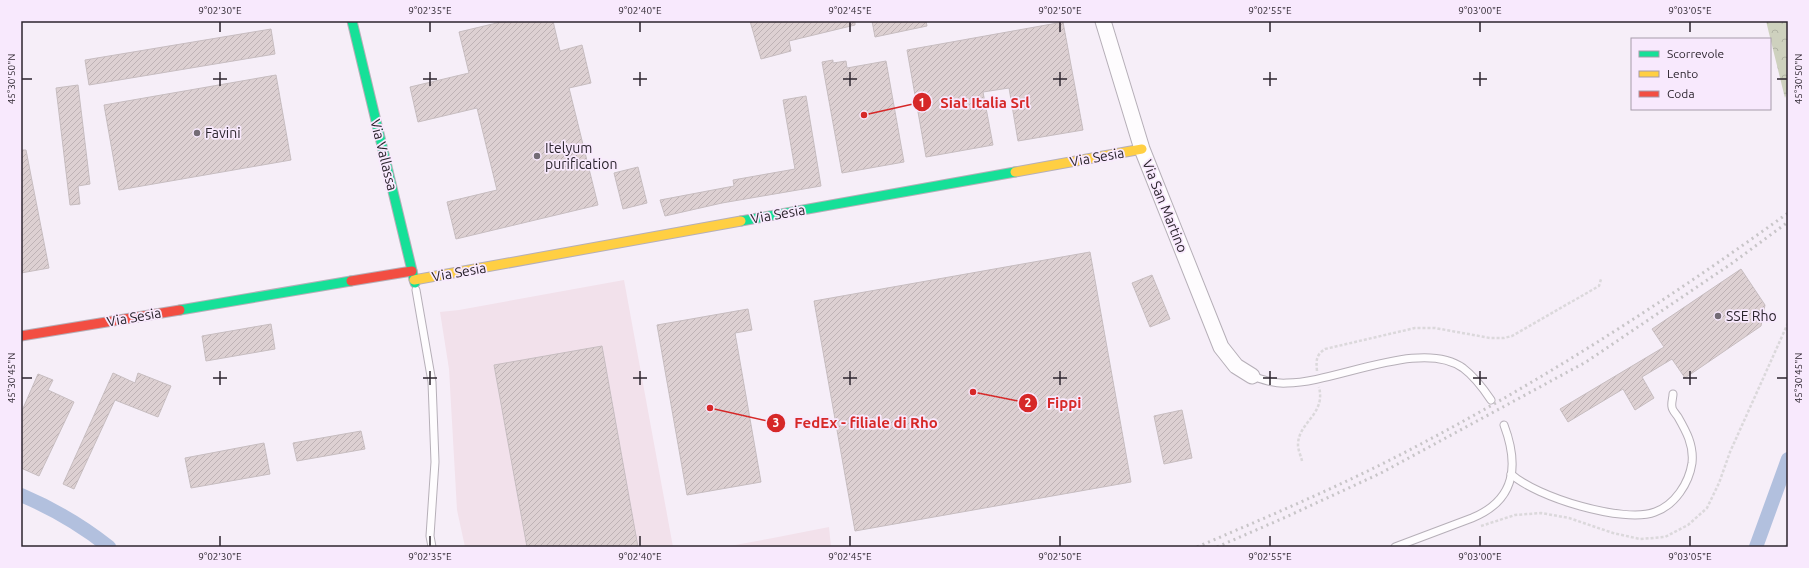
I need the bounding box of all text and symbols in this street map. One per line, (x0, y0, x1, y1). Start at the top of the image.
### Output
text: 9°02'30"E (198, 5, 242, 16)
text: 9°02'35"E (408, 5, 452, 16)
text: 9°02'40"E (618, 5, 662, 16)
text: 9°02'45"E (828, 5, 872, 16)
text: 9°02'50"E (1038, 5, 1082, 16)
text: 9°02'55"E (1248, 5, 1292, 16)
text: 9°03'00"E (1458, 5, 1502, 16)
text: 9°03'05"E (1668, 5, 1712, 16)
legend (1631, 38, 1771, 110)
text: Scorrevole (1667, 47, 1724, 60)
text: 45°30'50"N (6, 54, 17, 104)
text: 45°30'50"N (1793, 54, 1804, 104)
text: Lento (1667, 67, 1698, 80)
text: Coda (1667, 87, 1695, 100)
callout: Siat Italia Srl (912, 89, 1038, 116)
text: Siat Italia Srl (940, 94, 1030, 111)
text: 1 (919, 96, 925, 109)
street label: Via Vallassa (367, 118, 401, 192)
place label: Favini (205, 125, 241, 141)
marker: Favini (192, 128, 202, 138)
place label: Itelyum purification (545, 140, 617, 172)
street label: Via Sesia (1069, 144, 1125, 170)
marker: Itelyum purification (532, 151, 542, 161)
street label: Via San Martino (1139, 157, 1191, 255)
street label: Via Sesia (750, 201, 806, 227)
street label: Via Sesia (431, 259, 487, 285)
street label: Via Sesia (106, 304, 162, 330)
place label: SSE Rho (1726, 308, 1777, 324)
marker: SSE Rho (1713, 311, 1723, 321)
text: 45°30'45"N (6, 353, 17, 403)
text: 45°30'45"N (1793, 353, 1804, 403)
callout: Fippi (1018, 390, 1089, 417)
text: Fippi (1047, 394, 1081, 411)
text: 2 (1025, 396, 1032, 409)
callout: FedEx - filiale di Rho (766, 409, 945, 436)
text: FedEx - filiale di Rho (794, 414, 938, 431)
text: 3 (773, 416, 779, 429)
text: 9°02'30"E (198, 551, 242, 562)
text: 9°02'35"E (408, 551, 452, 562)
text: 9°02'40"E (618, 551, 662, 562)
text: 9°02'45"E (828, 551, 872, 562)
text: 9°02'50"E (1038, 551, 1082, 562)
text: 9°02'55"E (1248, 551, 1292, 562)
text: 9°03'00"E (1458, 551, 1502, 562)
text: 9°03'05"E (1668, 551, 1712, 562)

